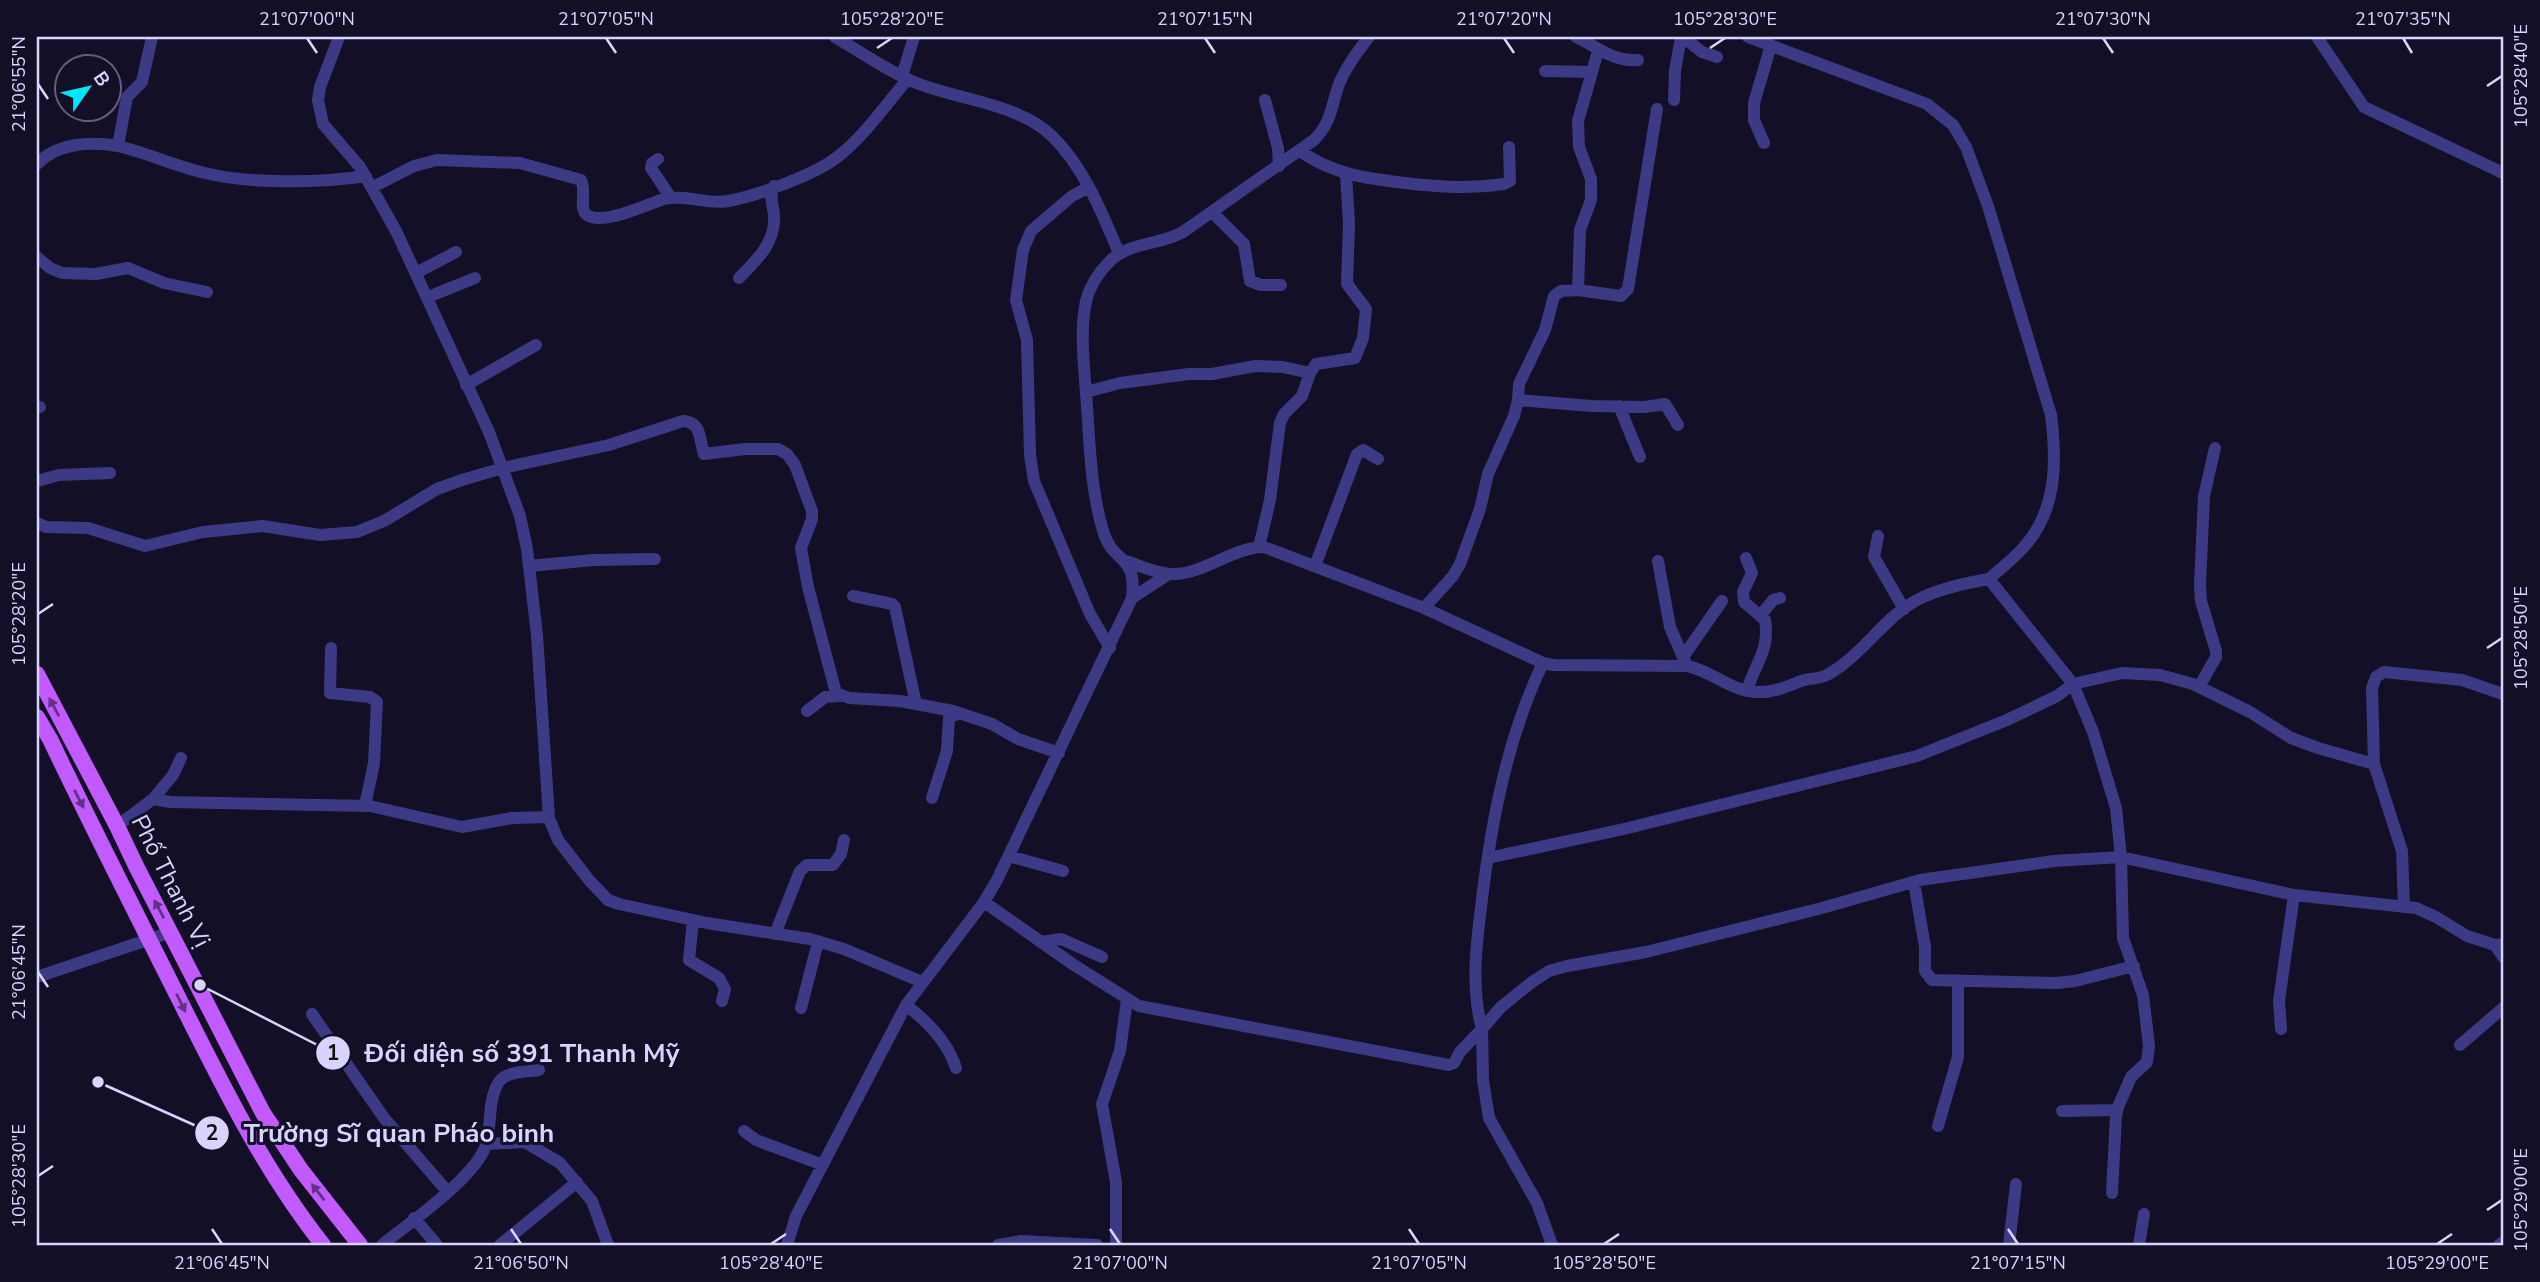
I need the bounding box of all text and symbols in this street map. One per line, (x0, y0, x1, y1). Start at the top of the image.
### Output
text: 21°07'00"N (259, 7, 355, 31)
text: 21°07'05"N (558, 7, 654, 31)
text: 105°28'20"E (840, 7, 944, 31)
text: 21°07'15"N (1157, 7, 1253, 31)
text: 21°07'20"N (1456, 7, 1552, 31)
text: 105°28'30"E (1673, 7, 1777, 31)
text: 21°07'30"N (2055, 7, 2151, 31)
text: 21°07'35"N (2355, 7, 2451, 31)
text: 105°28'40"E (2509, 24, 2533, 128)
text: 21°06'55"N (7, 36, 31, 132)
north arrow (52, 52, 122, 122)
text: B (87, 66, 116, 92)
text: 105°28'20"E (7, 562, 31, 666)
text: 105°28'50"E (2509, 586, 2533, 690)
one-way arrow (49, 697, 60, 717)
one-way arrow (73, 789, 84, 809)
street label: Phố Thanh Vị (124, 809, 218, 953)
one-way arrow (153, 899, 164, 919)
text: 21°06'45"N (7, 924, 31, 1020)
one-way arrow (175, 993, 187, 1013)
callout: Đối diện số 391 Thanh Mỹ (316, 1030, 694, 1077)
text: Đối diện số 391 Thanh Mỹ (364, 1036, 680, 1071)
text: 1 (327, 1039, 339, 1067)
callout: Trường Sĩ quan Pháo binh (195, 1109, 568, 1156)
text: Trường Sĩ quan Pháo binh (244, 1116, 554, 1151)
text: 2 (206, 1119, 218, 1147)
text: 105°28'30"E (7, 1124, 31, 1228)
text: 105°29'00"E (2509, 1148, 2533, 1252)
one-way arrow (311, 1183, 326, 1200)
text: 21°06'45"N (174, 1251, 270, 1275)
text: 21°06'50"N (473, 1251, 569, 1275)
text: 105°28'40"E (719, 1251, 823, 1275)
text: 21°07'00"N (1072, 1251, 1168, 1275)
text: 21°07'05"N (1371, 1251, 1467, 1275)
text: 105°28'50"E (1552, 1251, 1656, 1275)
text: 21°07'15"N (1970, 1251, 2066, 1275)
text: 105°29'00"E (2385, 1251, 2489, 1275)

